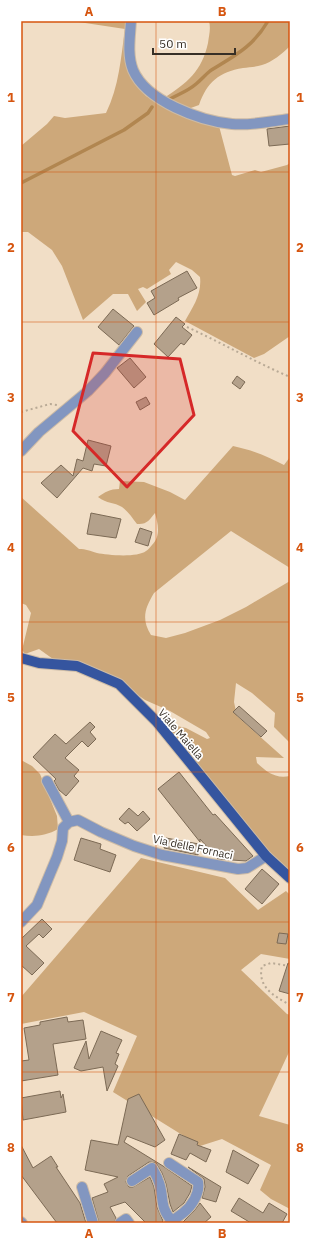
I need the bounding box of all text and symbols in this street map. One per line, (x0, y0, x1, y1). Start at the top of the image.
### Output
text: A (85, 3, 94, 20)
text: B (218, 3, 227, 20)
scale bar (153, 30, 235, 56)
text: 50 m (159, 36, 187, 51)
text: 1 (7, 89, 15, 106)
text: 1 (296, 89, 304, 106)
text: 2 (7, 239, 15, 256)
text: 2 (296, 239, 304, 256)
text: 3 (7, 389, 15, 406)
text: 3 (296, 389, 304, 406)
text: 4 (7, 539, 15, 556)
text: 4 (296, 539, 304, 556)
text: 5 (7, 689, 15, 706)
text: 5 (296, 689, 304, 706)
street label: Viale Maiella (155, 706, 207, 762)
street label: Via delle Fornaci (152, 832, 234, 862)
text: 6 (7, 839, 15, 856)
text: 6 (296, 839, 304, 856)
text: 7 (7, 989, 15, 1006)
text: 7 (296, 989, 304, 1006)
text: 8 (7, 1139, 15, 1156)
text: 8 (296, 1139, 304, 1156)
text: A (85, 1225, 94, 1242)
text: B (218, 1225, 227, 1242)

